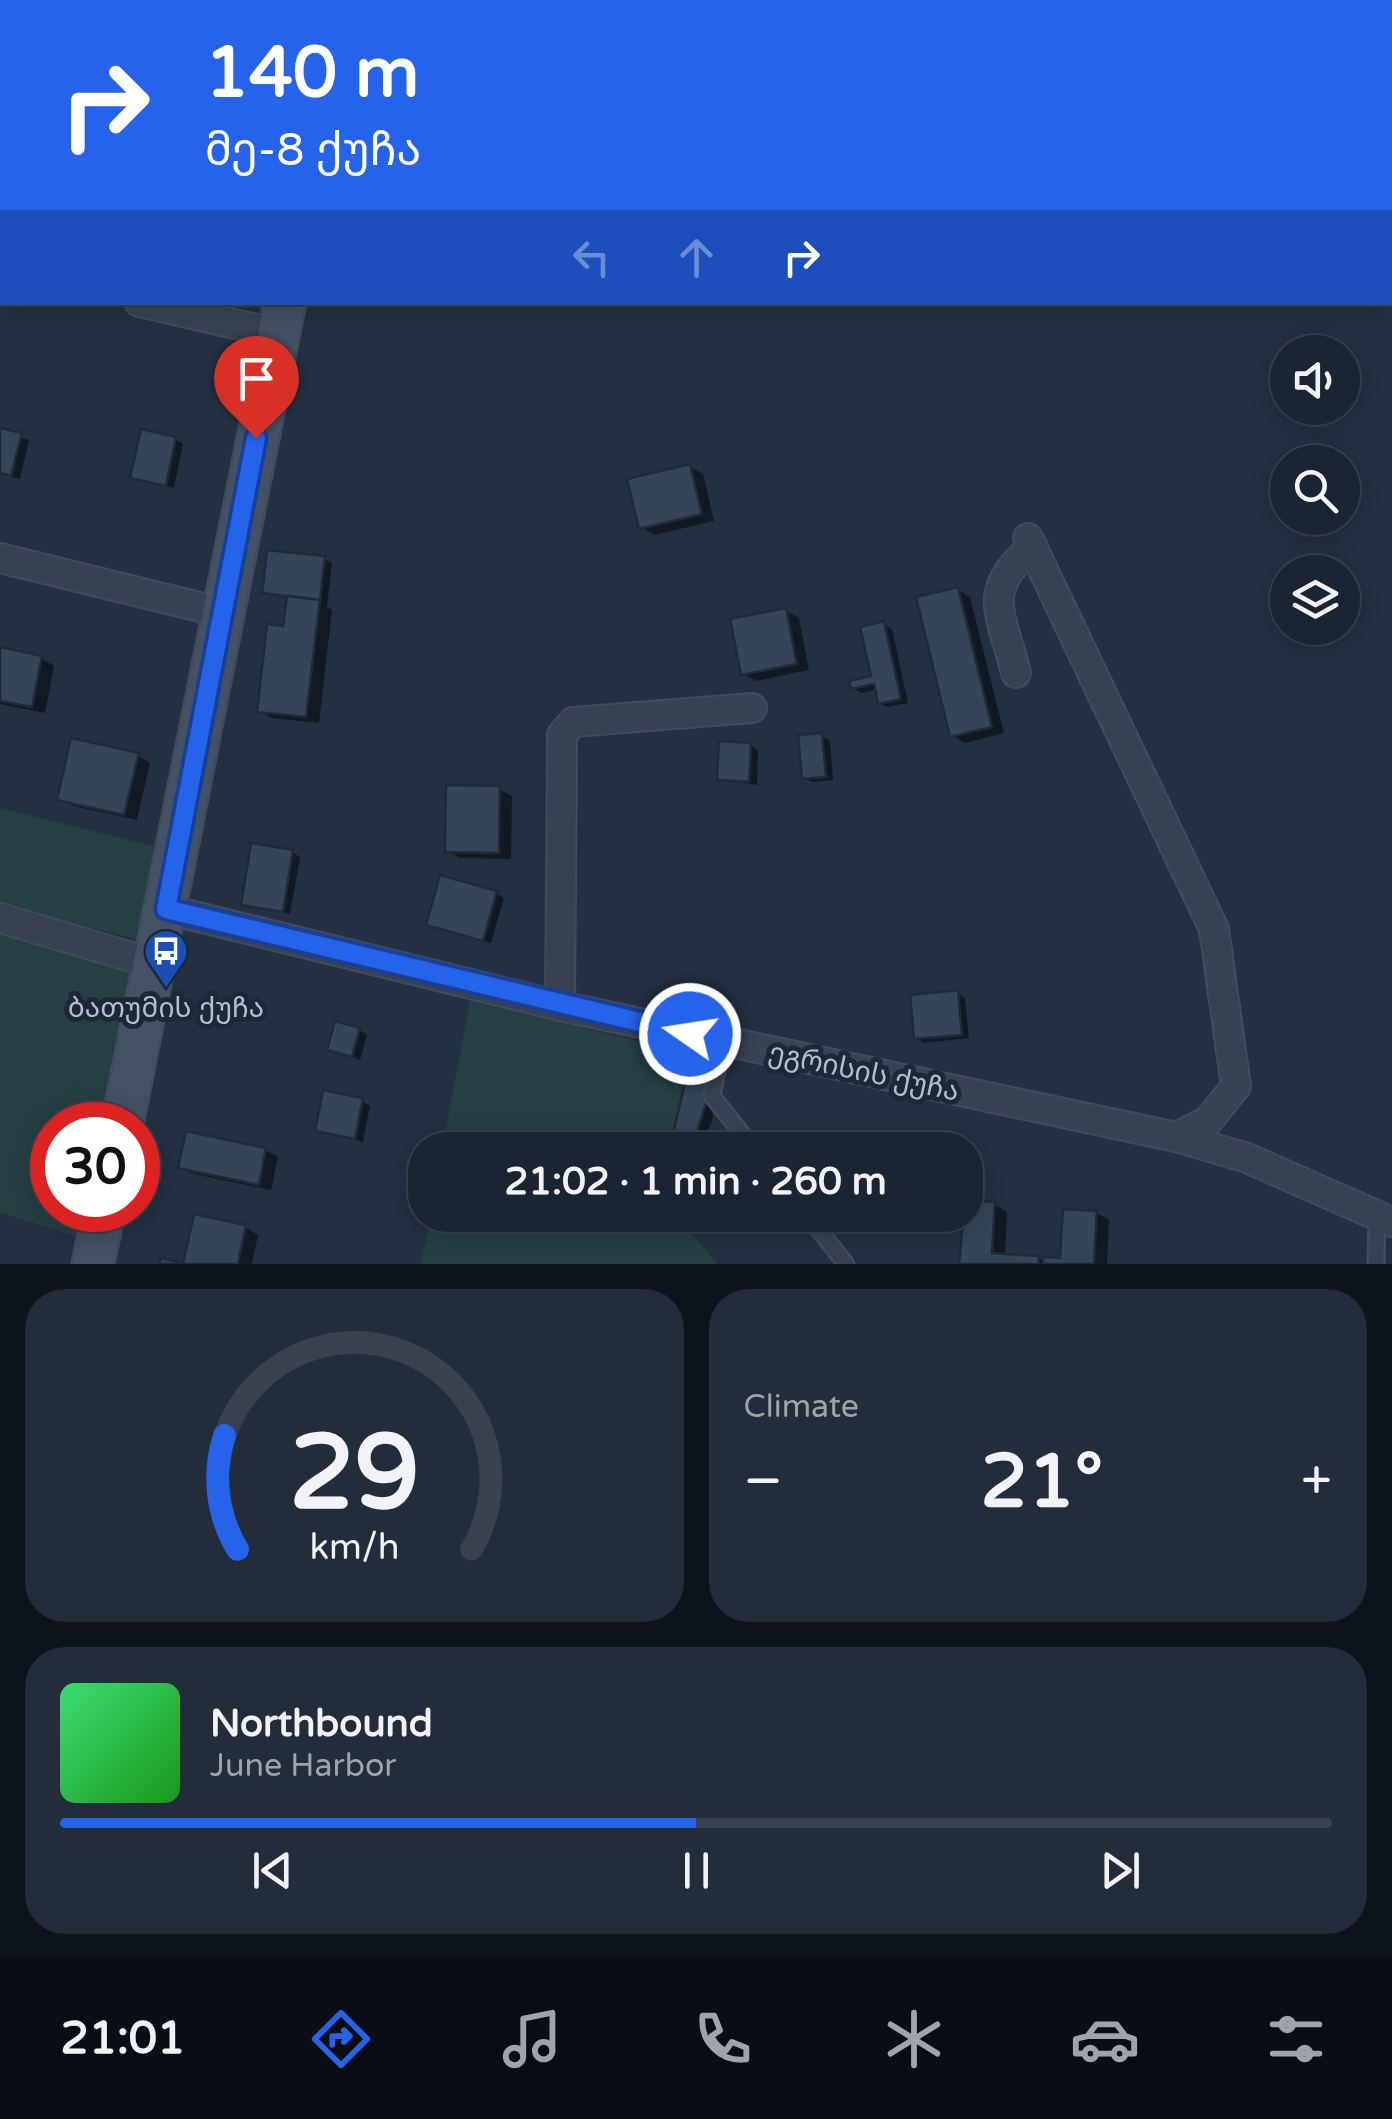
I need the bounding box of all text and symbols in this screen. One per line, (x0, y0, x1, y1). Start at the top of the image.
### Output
text: 140 m (205, 32, 419, 116)
icon: right (40, 40, 170, 170)
text: მე-8 ქუჩა (205, 124, 421, 178)
icon: left (564, 230, 619, 285)
icon: ahead (669, 230, 724, 285)
icon: right (774, 230, 829, 285)
map controls (1270, 335, 1360, 645)
button: sound (1270, 335, 1360, 425)
pin (214, 336, 299, 439)
icon: arrive (229, 351, 284, 406)
button: search (1270, 445, 1360, 535)
button: layers (1270, 555, 1360, 645)
bus stop icon: ბათუმის ქუჩა (143, 928, 189, 989)
position arrow (638, 982, 742, 1086)
place label: ბათუმის ქუჩა (68, 991, 264, 1025)
street label: ეგრისის ქუჩა (765, 1035, 962, 1109)
speed limit sign: 30 (30, 1102, 160, 1232)
text: 21:02 · 1 min · 260 m (504, 1159, 887, 1205)
text: Climate (744, 1388, 859, 1426)
text: 29 (289, 1412, 420, 1537)
text: 21° (981, 1437, 1103, 1527)
text: − (744, 1449, 783, 1515)
text: + (1301, 1449, 1332, 1515)
text: km/h (309, 1526, 399, 1569)
text: Northbound (210, 1701, 433, 1747)
text: June Harbor (210, 1747, 397, 1785)
icon: previous (245, 1843, 300, 1898)
icon: pause (669, 1843, 724, 1898)
icon: next (1093, 1843, 1148, 1898)
icon: directions (306, 2004, 376, 2074)
icon: music (497, 2004, 567, 2074)
icon: phone (688, 2004, 758, 2074)
icon: climate (879, 2004, 949, 2074)
icon: car (1070, 2004, 1140, 2074)
icon: filters (1261, 2004, 1331, 2074)
text: 21:01 (61, 2012, 185, 2066)

